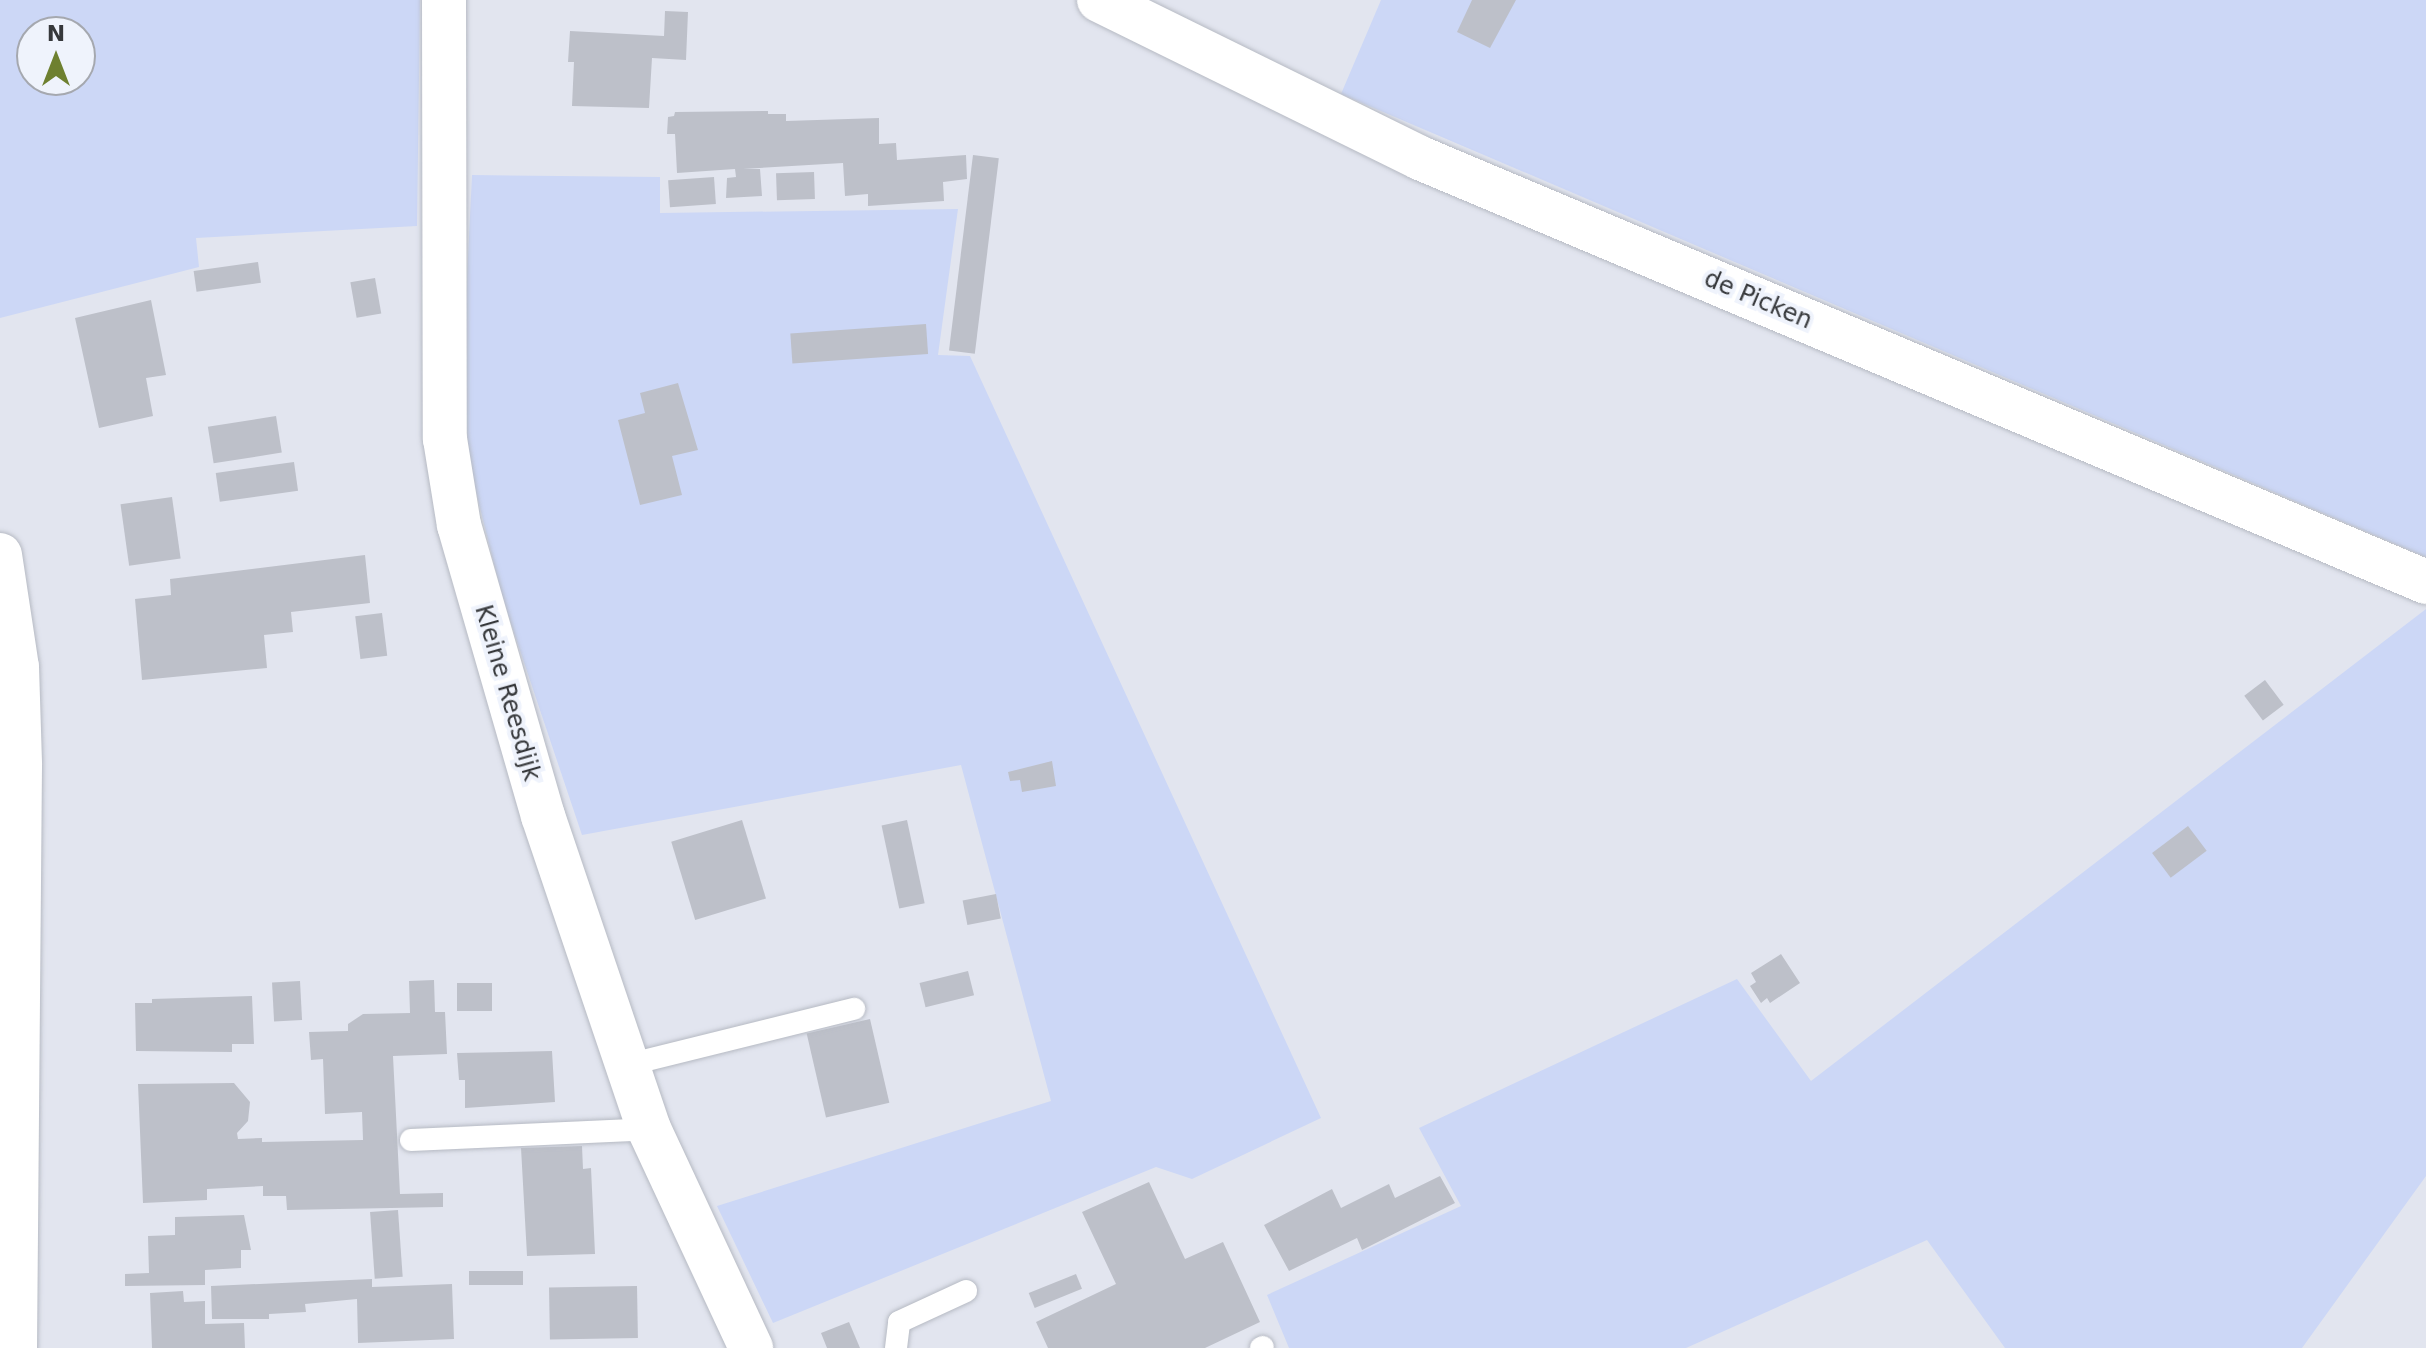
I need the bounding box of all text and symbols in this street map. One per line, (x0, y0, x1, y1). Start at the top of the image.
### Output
north arrow (16, 16, 96, 96)
text: N (47, 21, 65, 46)
street label: de Picken (1700, 264, 1816, 336)
street label: Kleine Reesdijk (468, 602, 546, 784)

